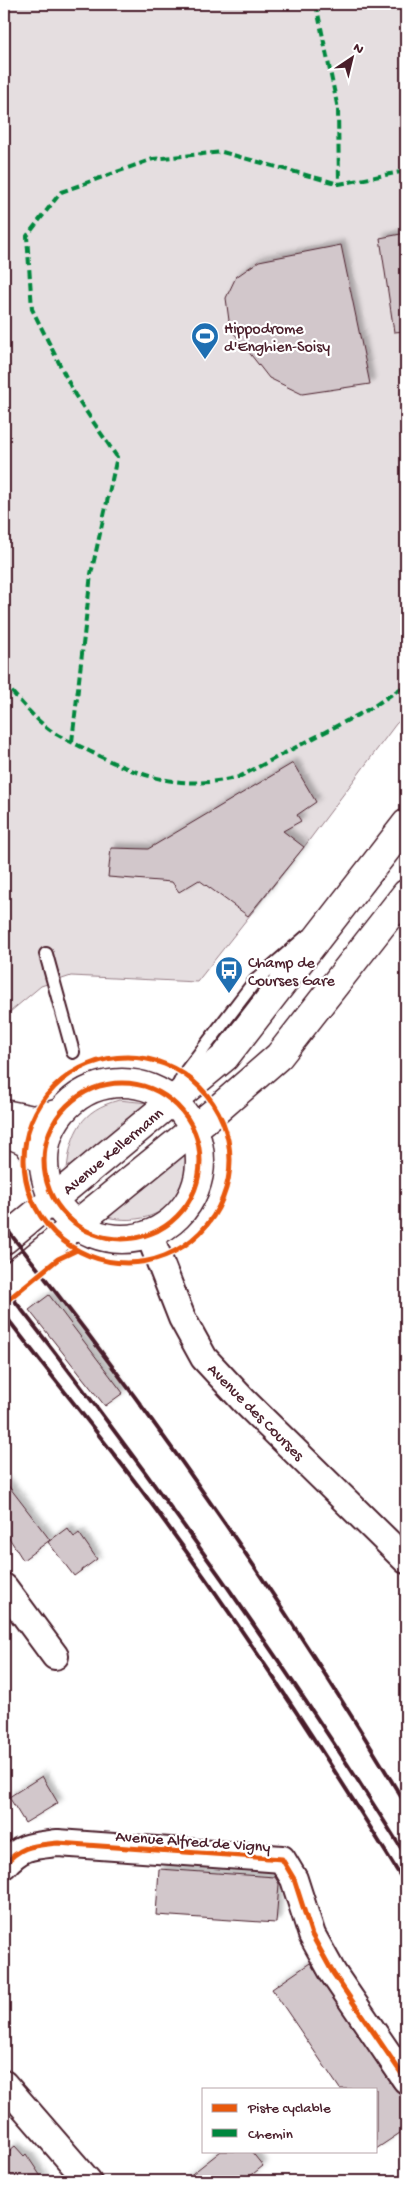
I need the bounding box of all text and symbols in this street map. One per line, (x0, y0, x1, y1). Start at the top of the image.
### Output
north arrow (328, 32, 378, 82)
text: N (349, 40, 367, 59)
sports icon: Hippodrome d'Enghien-Soisy (190, 321, 220, 360)
place label: Hippodrome d'Enghien-Soisy (224, 321, 330, 358)
bus stop icon: Champ de Courses Gare (214, 955, 244, 994)
place label: Champ de Courses Gare (248, 955, 336, 992)
street label: Avenue Kellermann (60, 1105, 169, 1200)
street label: Avenue des Courses (202, 1361, 308, 1467)
street label: Avenue Alfred de Vigny (115, 1829, 271, 1858)
legend (202, 2088, 378, 2152)
text: Piste cyclable (247, 2100, 331, 2118)
text: Chemin (248, 2126, 293, 2144)

